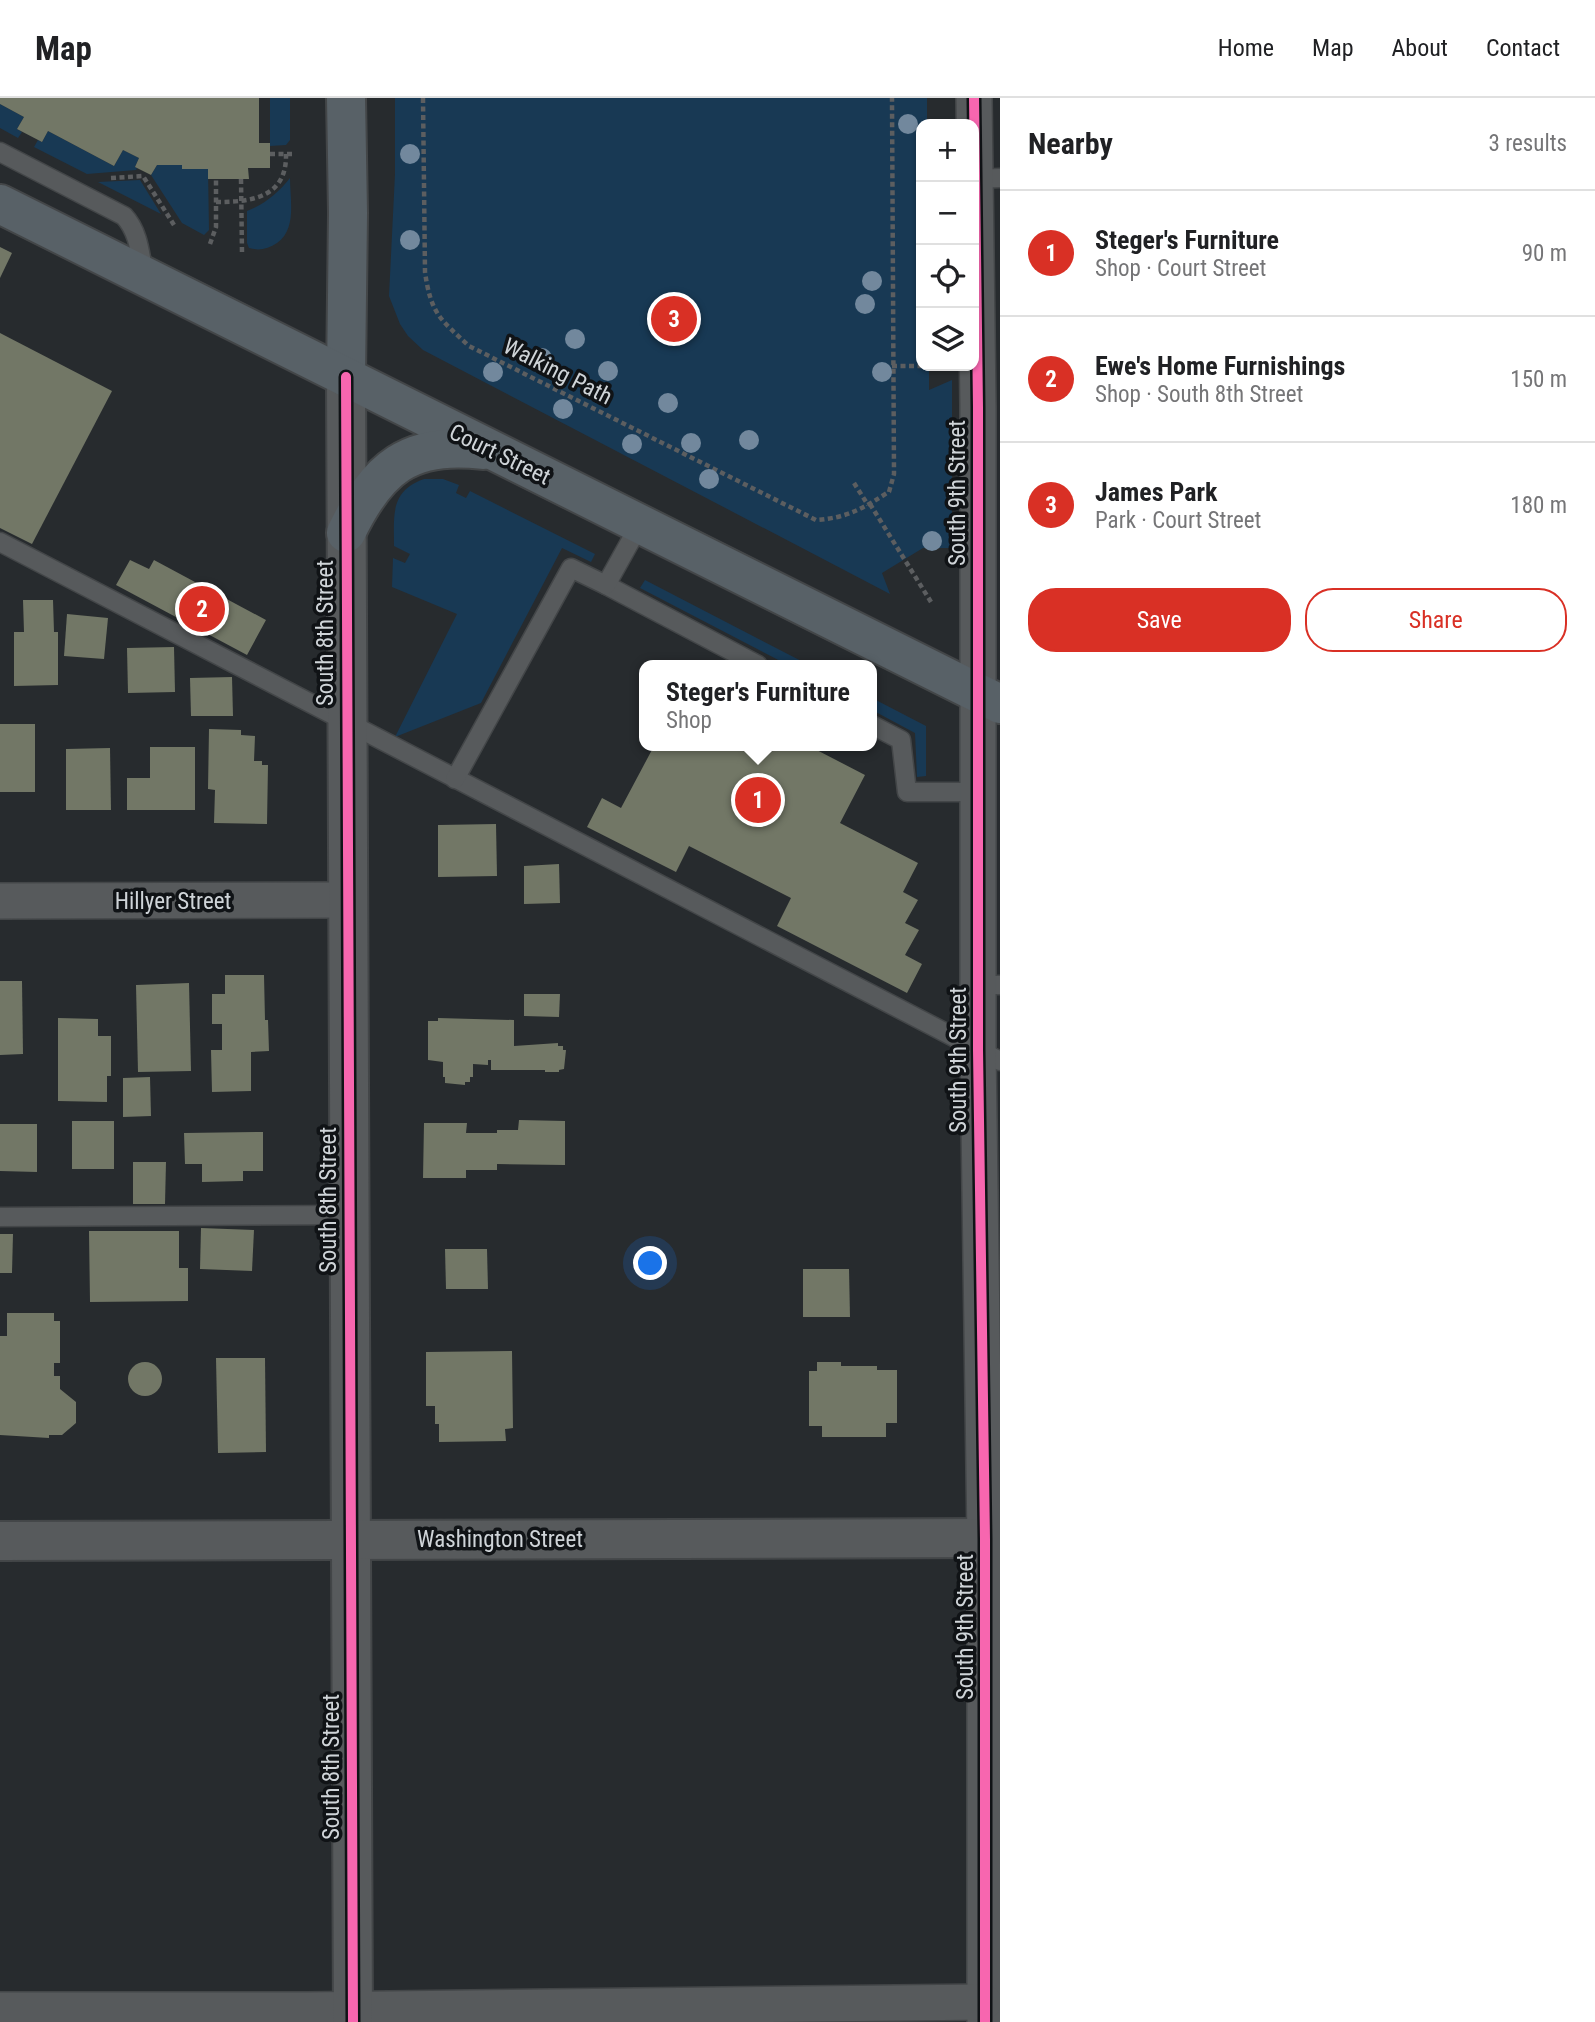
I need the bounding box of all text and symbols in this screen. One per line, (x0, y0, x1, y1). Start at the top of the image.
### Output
text: Map (35, 29, 92, 68)
text: Home (1218, 34, 1274, 62)
text: Map (1312, 34, 1354, 62)
text: About (1392, 34, 1448, 62)
text: Contact (1486, 34, 1560, 62)
map controls (916, 119, 979, 371)
button: + (916, 119, 979, 182)
text: Nearby (1028, 126, 1113, 161)
text: 3 results (1489, 130, 1567, 157)
button: − (916, 182, 979, 245)
text: Steger's Furniture (1095, 225, 1279, 255)
text: 1 (1045, 240, 1057, 267)
text: 90 m (1522, 240, 1567, 267)
button: locate (916, 245, 979, 308)
text: Shop · Court Street (1095, 255, 1266, 282)
pin: 3 (651, 293, 697, 345)
button: layers (916, 308, 979, 371)
street label: Walking Path (499, 333, 617, 410)
text: Ewe's Home Furnishings (1095, 351, 1345, 381)
text: 2 (1045, 366, 1057, 393)
text: 150 m (1510, 366, 1567, 393)
text: Shop · South 8th Street (1095, 381, 1303, 408)
street label: Court Street (445, 418, 555, 491)
street label: South 9th Street (944, 420, 971, 566)
text: James Park (1095, 477, 1217, 507)
text: 3 (1045, 492, 1057, 519)
text: 180 m (1510, 492, 1567, 519)
text: Park · Court Street (1095, 507, 1261, 534)
street label: South 8th Street (312, 560, 339, 706)
pin: 2 (179, 583, 225, 635)
button: Save (1028, 588, 1291, 652)
button: Share (1305, 588, 1567, 652)
popup (639, 660, 877, 751)
text: Steger's Furniture (666, 677, 850, 707)
text: Shop (666, 707, 712, 734)
pin: 1 (735, 774, 781, 826)
street label: Hillyer Street (115, 888, 231, 915)
street label: South 9th Street (945, 987, 972, 1133)
street label: South 8th Street (315, 1127, 342, 1273)
your location (633, 1246, 667, 1280)
street label: Washington Street (417, 1526, 583, 1553)
street label: South 9th Street (952, 1554, 979, 1700)
street label: South 8th Street (318, 1694, 345, 1840)

